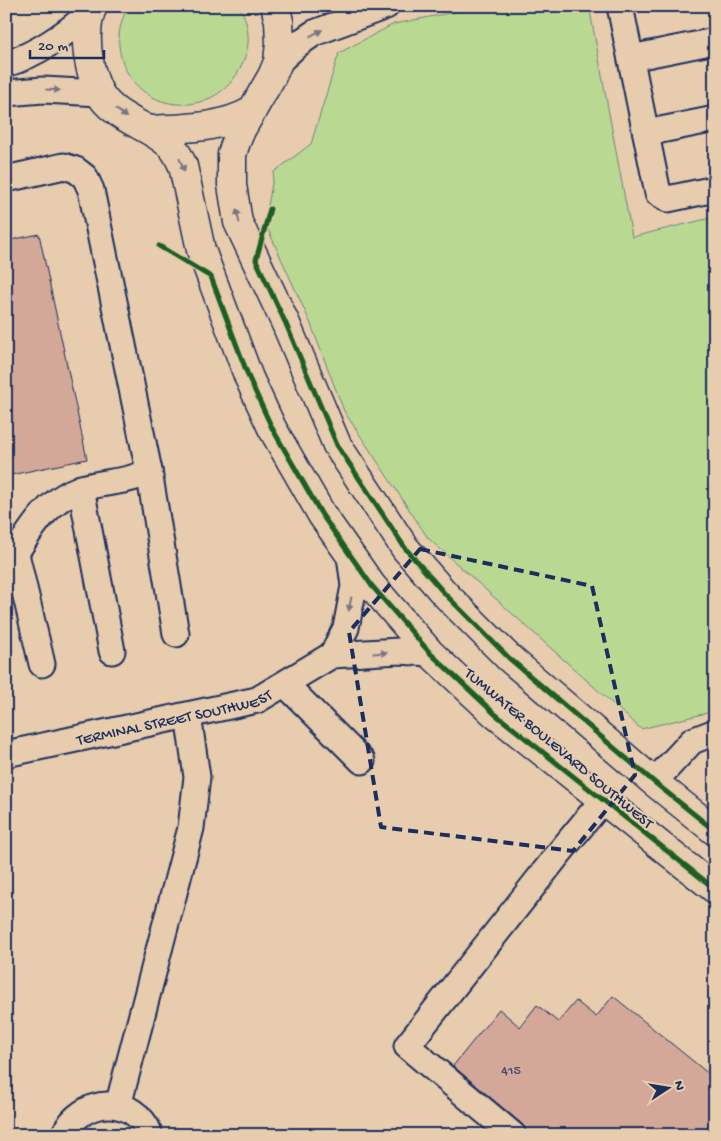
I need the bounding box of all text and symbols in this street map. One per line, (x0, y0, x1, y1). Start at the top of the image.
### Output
scale bar (30, 28, 104, 60)
one-way arrow (309, 29, 324, 37)
text: 20 m (38, 38, 68, 56)
one-way arrow (45, 87, 61, 95)
one-way arrow (114, 108, 127, 118)
one-way arrow (178, 158, 186, 173)
one-way arrow (233, 207, 241, 223)
one-way arrow (346, 596, 354, 612)
one-way arrow (373, 648, 389, 656)
street label: TUMWATER BOULEVARD SOUTHWEST (459, 665, 657, 835)
street label: TERMINAL STREET SOUTHWEST (74, 687, 277, 752)
house number: 415 (501, 1063, 521, 1080)
north arrow (644, 1064, 694, 1114)
text: N (669, 1080, 688, 1092)

